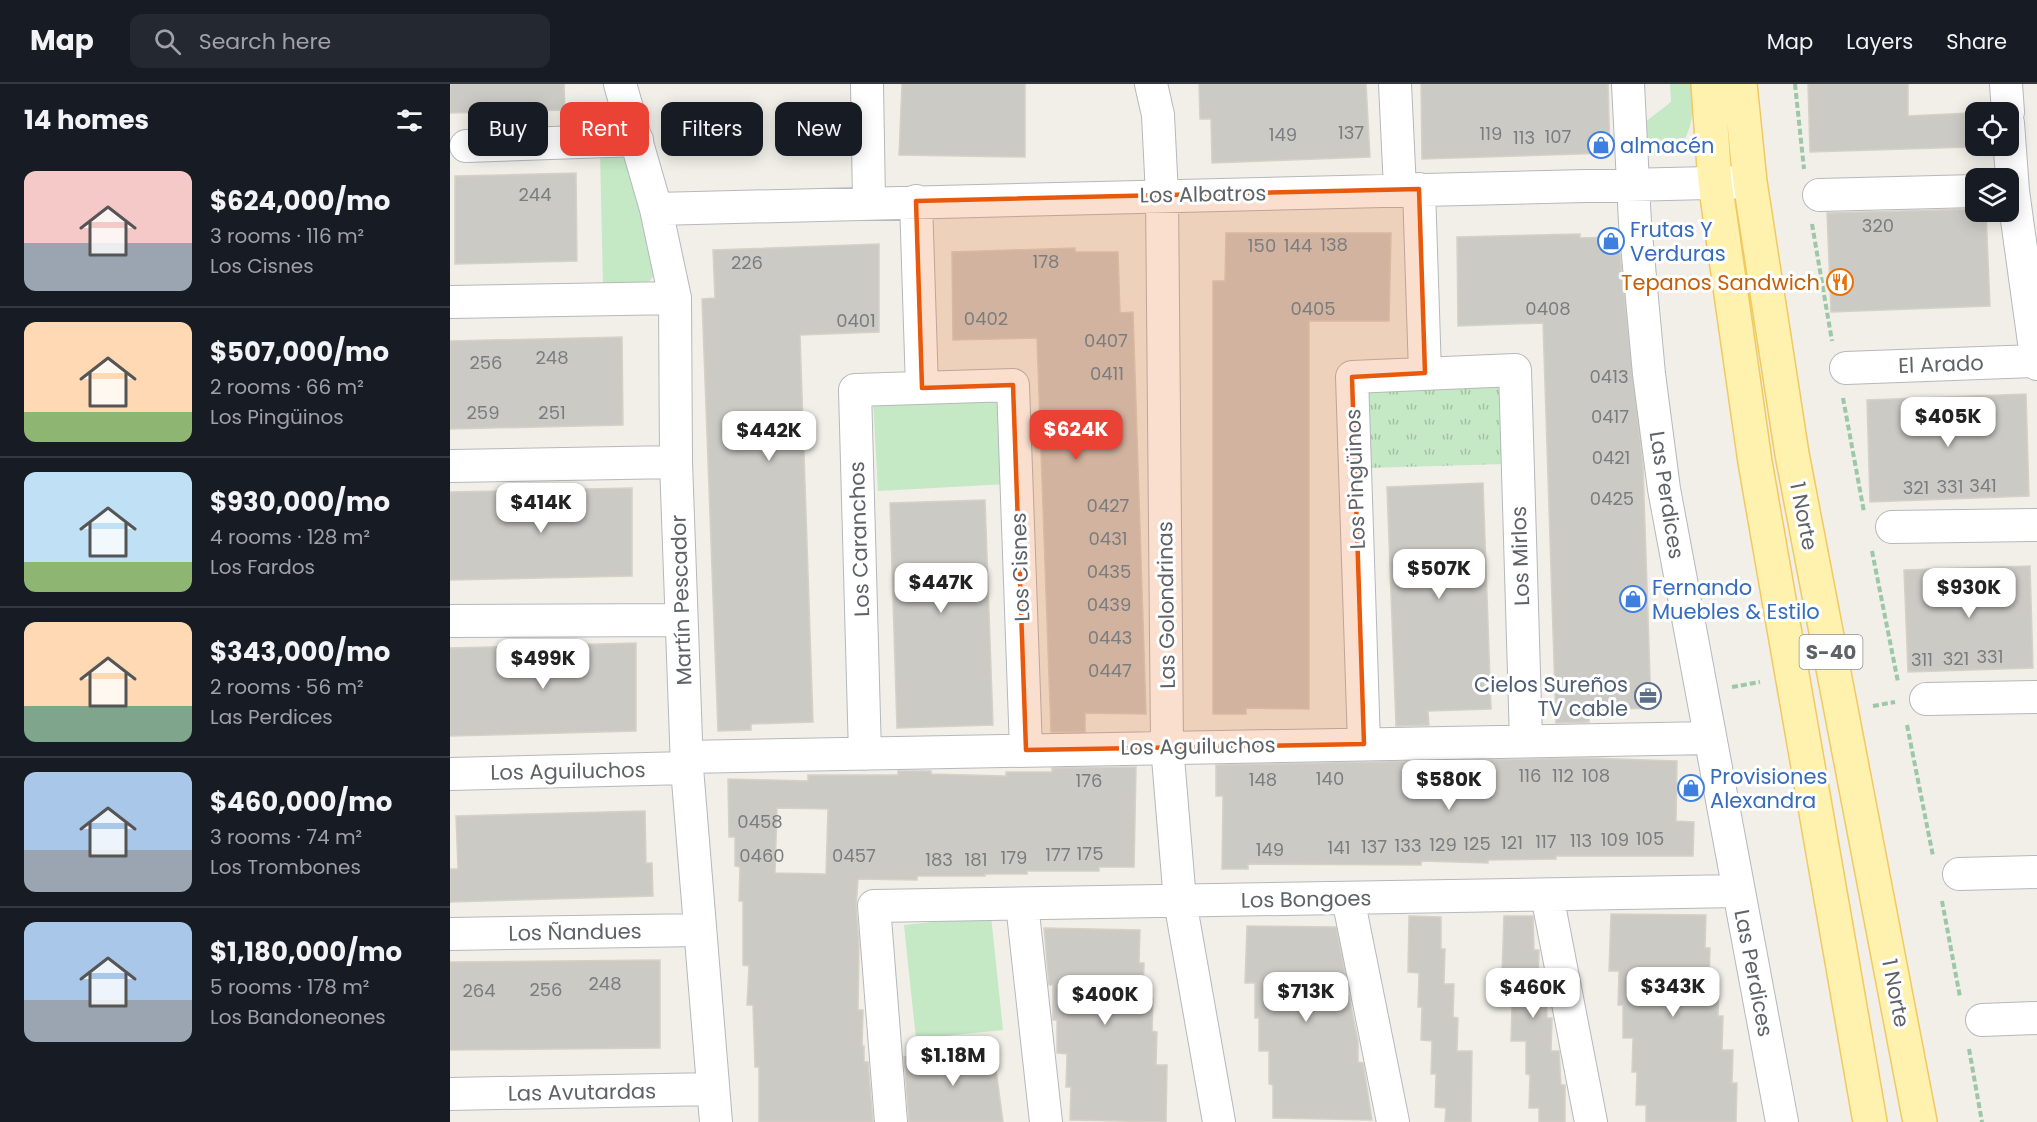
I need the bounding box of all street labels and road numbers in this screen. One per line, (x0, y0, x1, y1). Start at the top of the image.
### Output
street label: Los Albatros (1139, 178, 1267, 210)
street label: El Arado (1898, 348, 1984, 380)
street label: Los Pingüinos (1338, 408, 1372, 550)
street label: Las Perdices (1643, 429, 1691, 561)
street label: Los Caranchos (842, 461, 876, 617)
street label: 1 Norte (1783, 479, 1825, 553)
street label: Los Mirlos (1504, 506, 1536, 606)
street label: Los Cisnes (1004, 512, 1036, 622)
street label: Martín Pescador (664, 514, 698, 686)
street label: Las Golondrinas (1150, 521, 1182, 689)
road number: S-40 (1800, 635, 1862, 669)
street label: Los Aguiluchos (1120, 730, 1276, 762)
street label: Los Aguiluchos (490, 755, 646, 787)
street label: Los Bongoes (1241, 883, 1371, 915)
street label: Las Perdices (1727, 907, 1781, 1039)
street label: Los Ñandues (508, 916, 642, 948)
street label: 1 Norte (1875, 956, 1917, 1030)
street label: Las Avutardas (508, 1076, 656, 1108)

